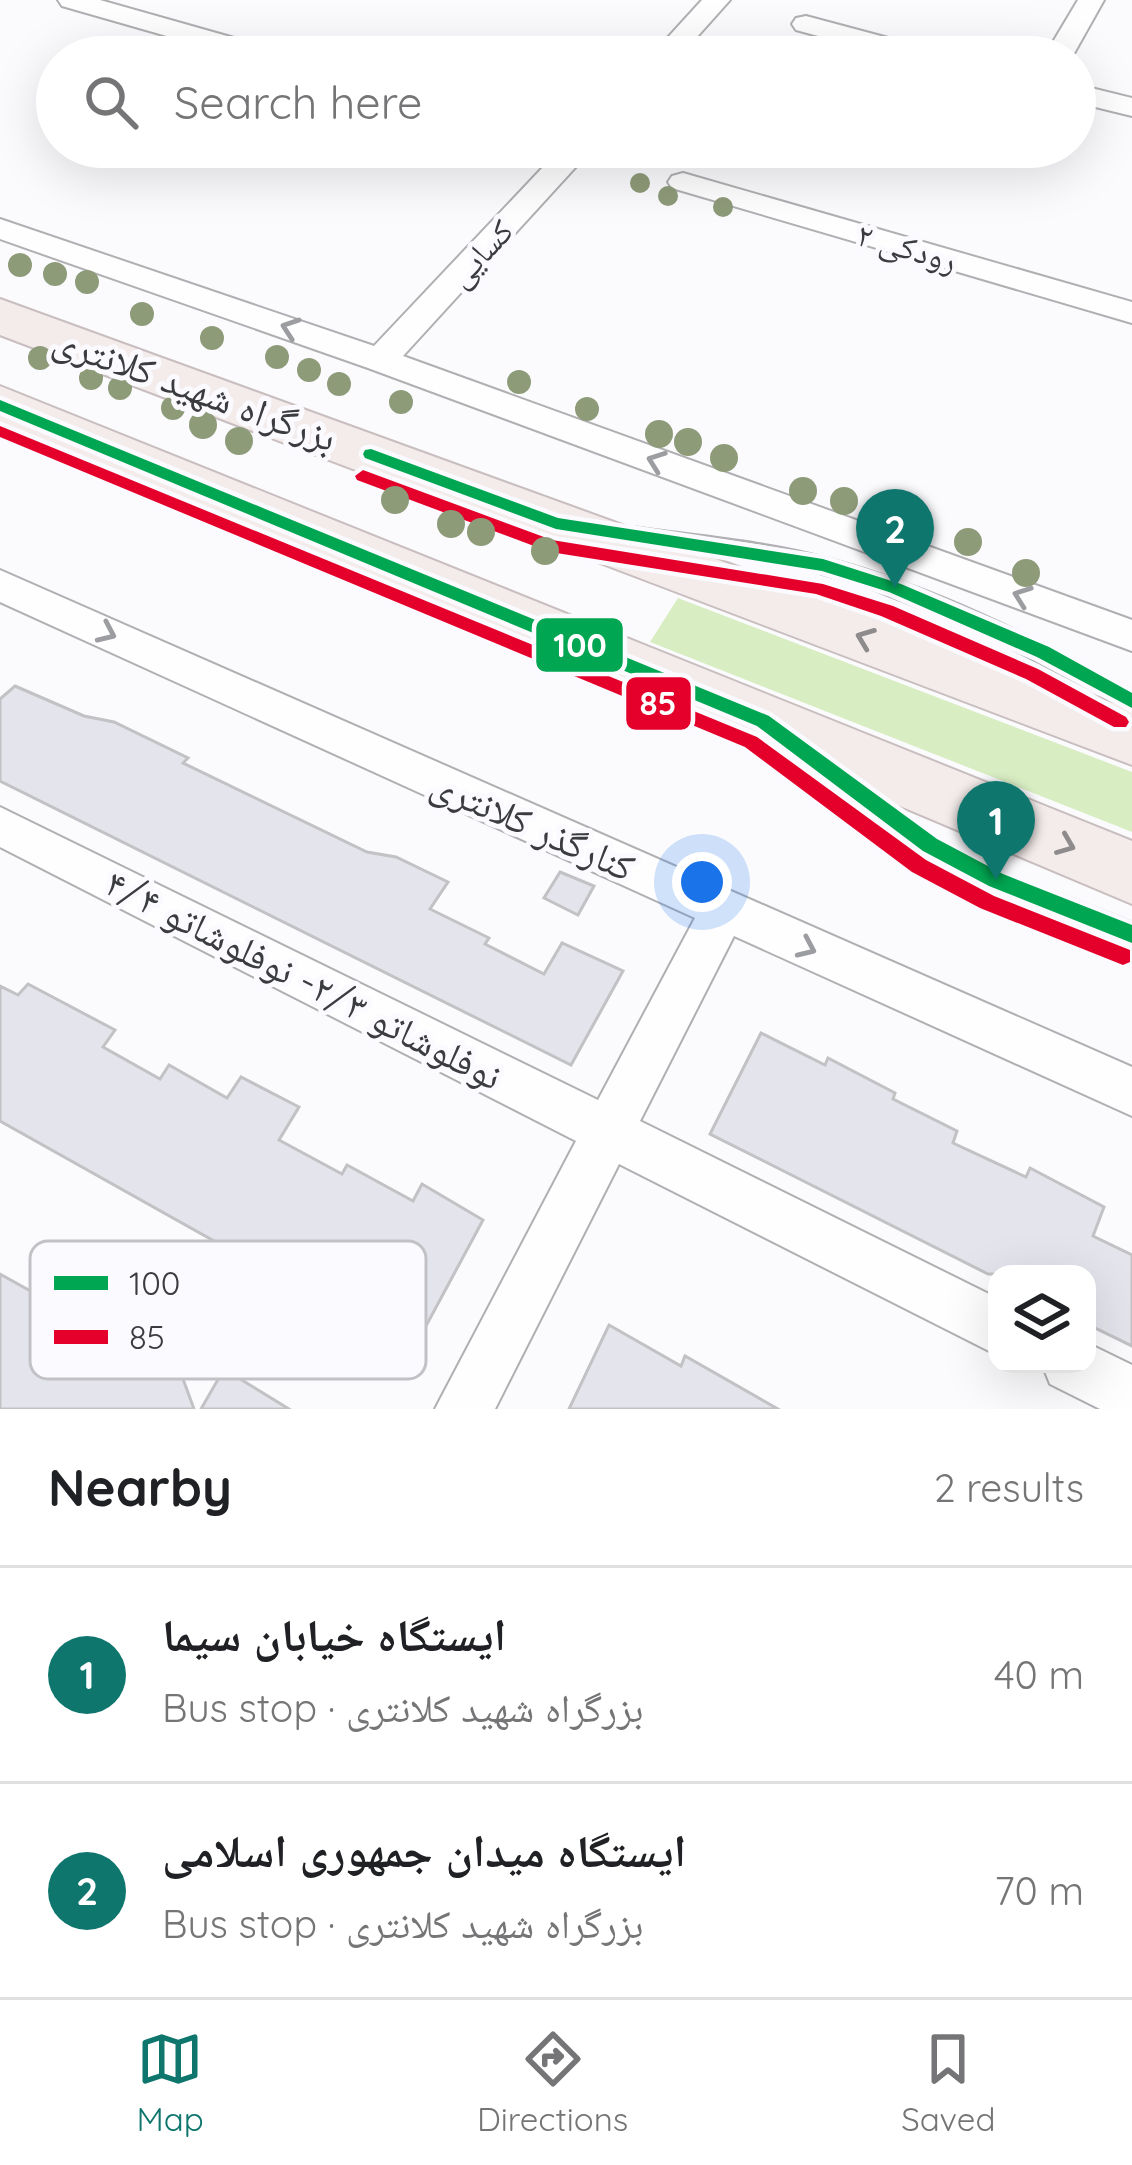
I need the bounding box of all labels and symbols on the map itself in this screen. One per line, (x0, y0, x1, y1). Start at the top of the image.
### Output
street label: کسایی (438, 210, 522, 296)
street label: رودکی ۲ (852, 213, 962, 281)
street label: بزرگراه شهید کلانتری (47, 314, 343, 461)
one-way arrow (280, 318, 301, 342)
one-way arrow (647, 451, 668, 476)
pin: 2 (856, 489, 934, 588)
one-way arrow (1013, 586, 1034, 610)
line badge: 100 (534, 616, 625, 674)
one-way arrow (95, 619, 116, 642)
text: 100 (553, 624, 607, 665)
one-way arrow (856, 628, 877, 653)
line badge: 85 (624, 675, 693, 732)
text: 85 (639, 682, 677, 723)
street label: کنارگذر کلانتری (424, 758, 643, 891)
pin: 1 (957, 781, 1035, 880)
one-way arrow (1054, 831, 1075, 855)
your location (672, 852, 732, 912)
street label: نوفلوشاتو ۲/۳- نوفلوشاتو ۴/۴ (98, 857, 511, 1100)
one-way arrow (795, 933, 816, 957)
legend (30, 1241, 426, 1379)
text: 100 (129, 1262, 180, 1303)
text: 85 (129, 1316, 165, 1357)

